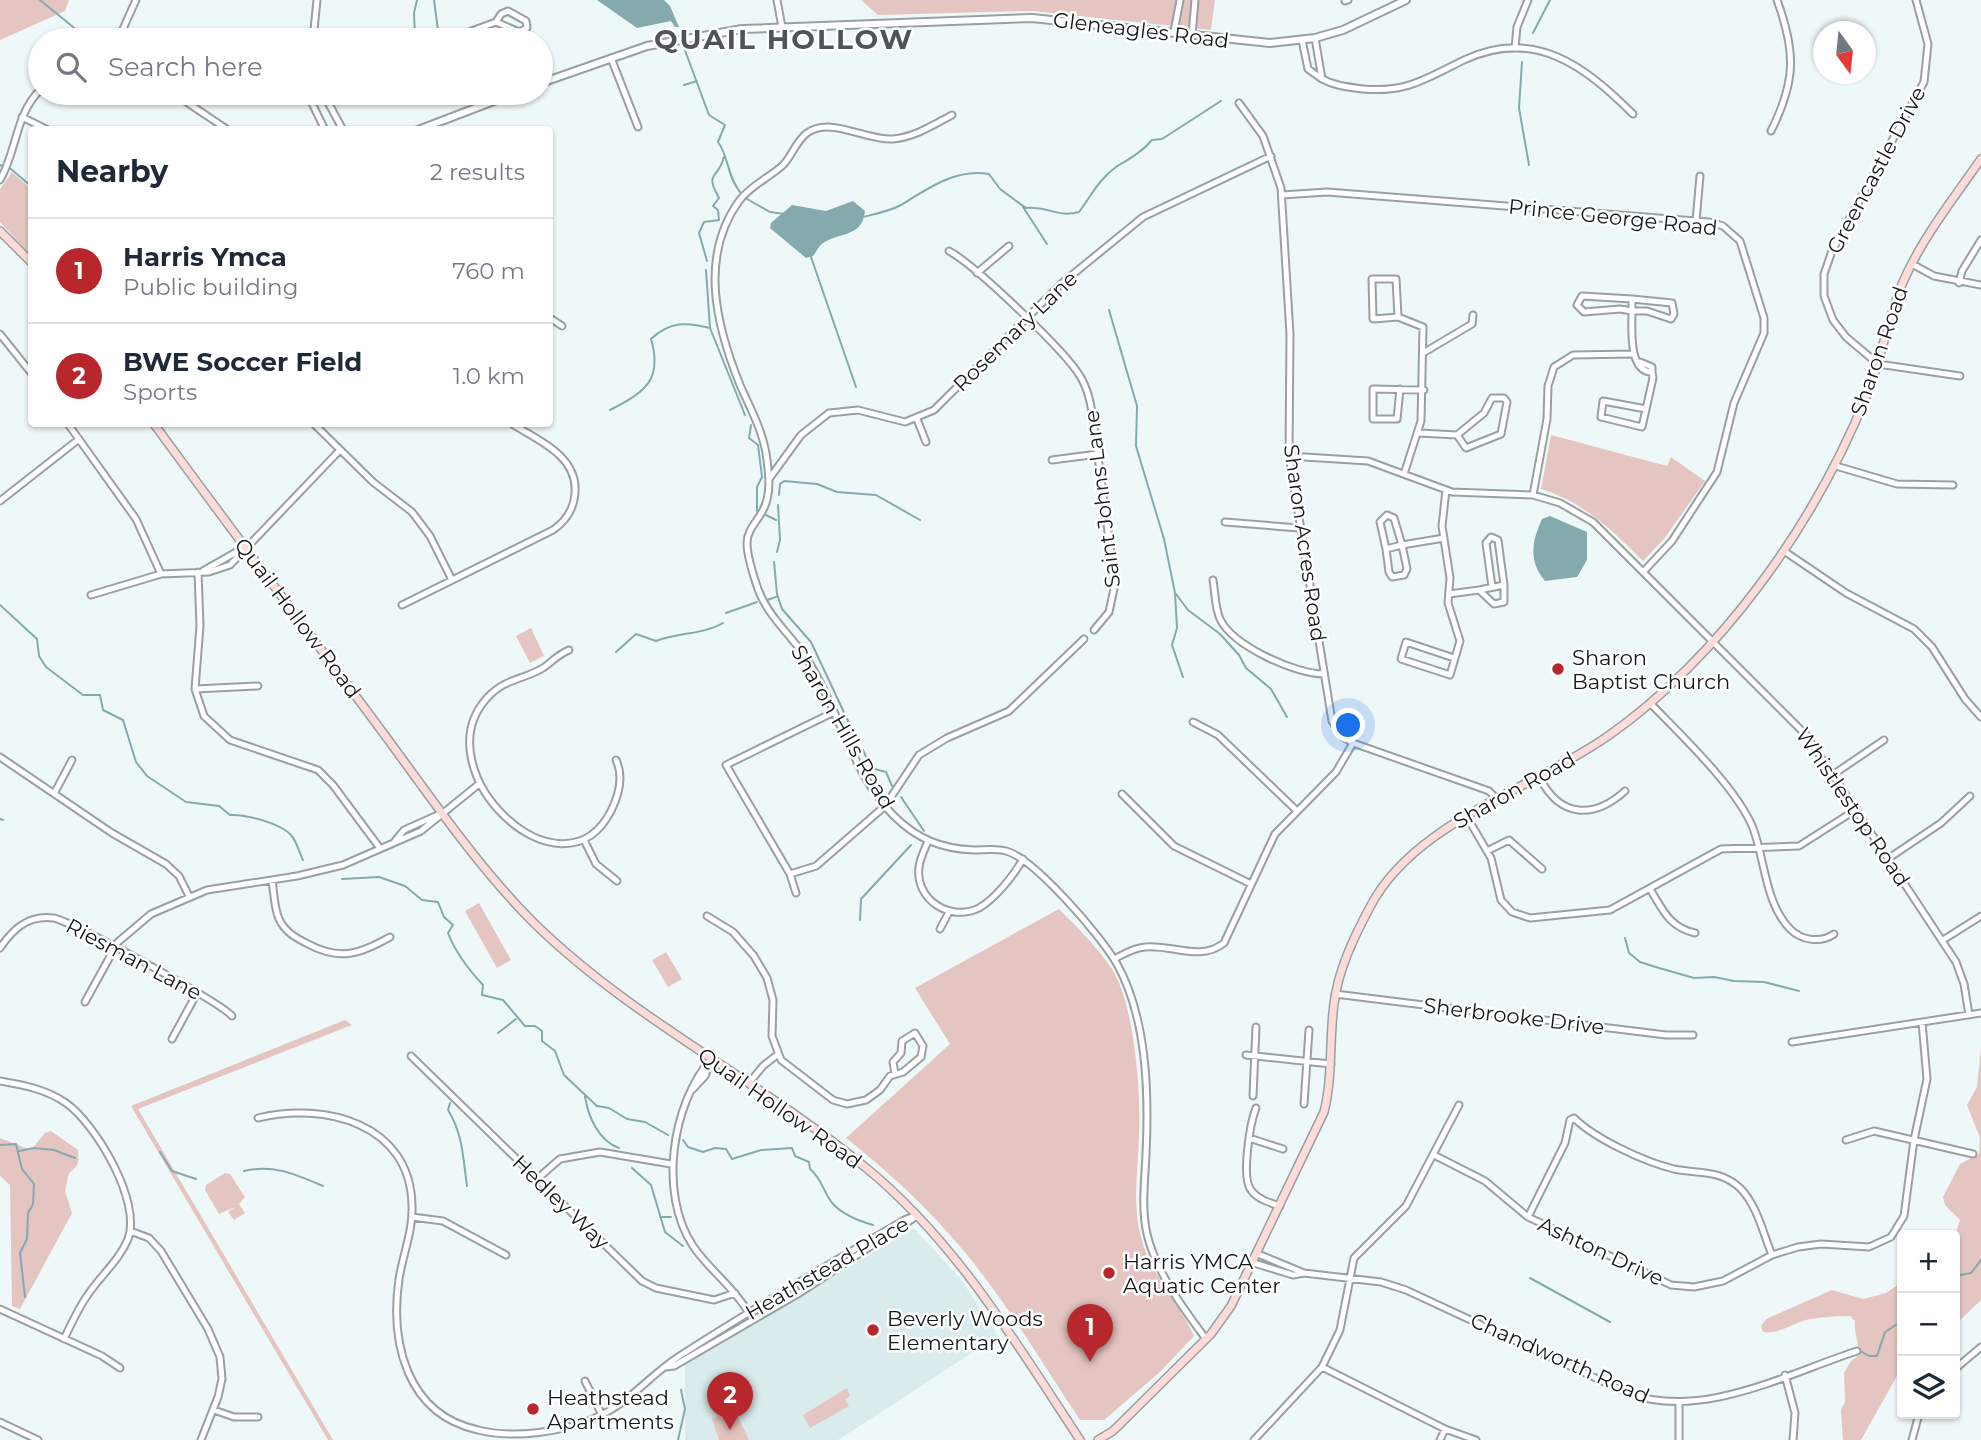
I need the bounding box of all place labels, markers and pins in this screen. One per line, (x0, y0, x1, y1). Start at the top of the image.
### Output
place label: Sharon Baptist Church (1572, 645, 1730, 694)
marker: Sharon Baptist Church (1550, 661, 1566, 677)
place label: Harris YMCA Aquatic Center (1123, 1249, 1281, 1298)
marker: Harris YMCA Aquatic Center (1101, 1265, 1117, 1281)
pin: 1 (1067, 1304, 1113, 1362)
place label: Beverly Woods Elementary (887, 1306, 1043, 1355)
marker: Beverly Woods Elementary (865, 1322, 881, 1338)
pin: 2 (707, 1372, 753, 1430)
place label: Heathstead Apartments (547, 1385, 674, 1434)
marker: Heathstead Apartments (525, 1401, 541, 1417)

